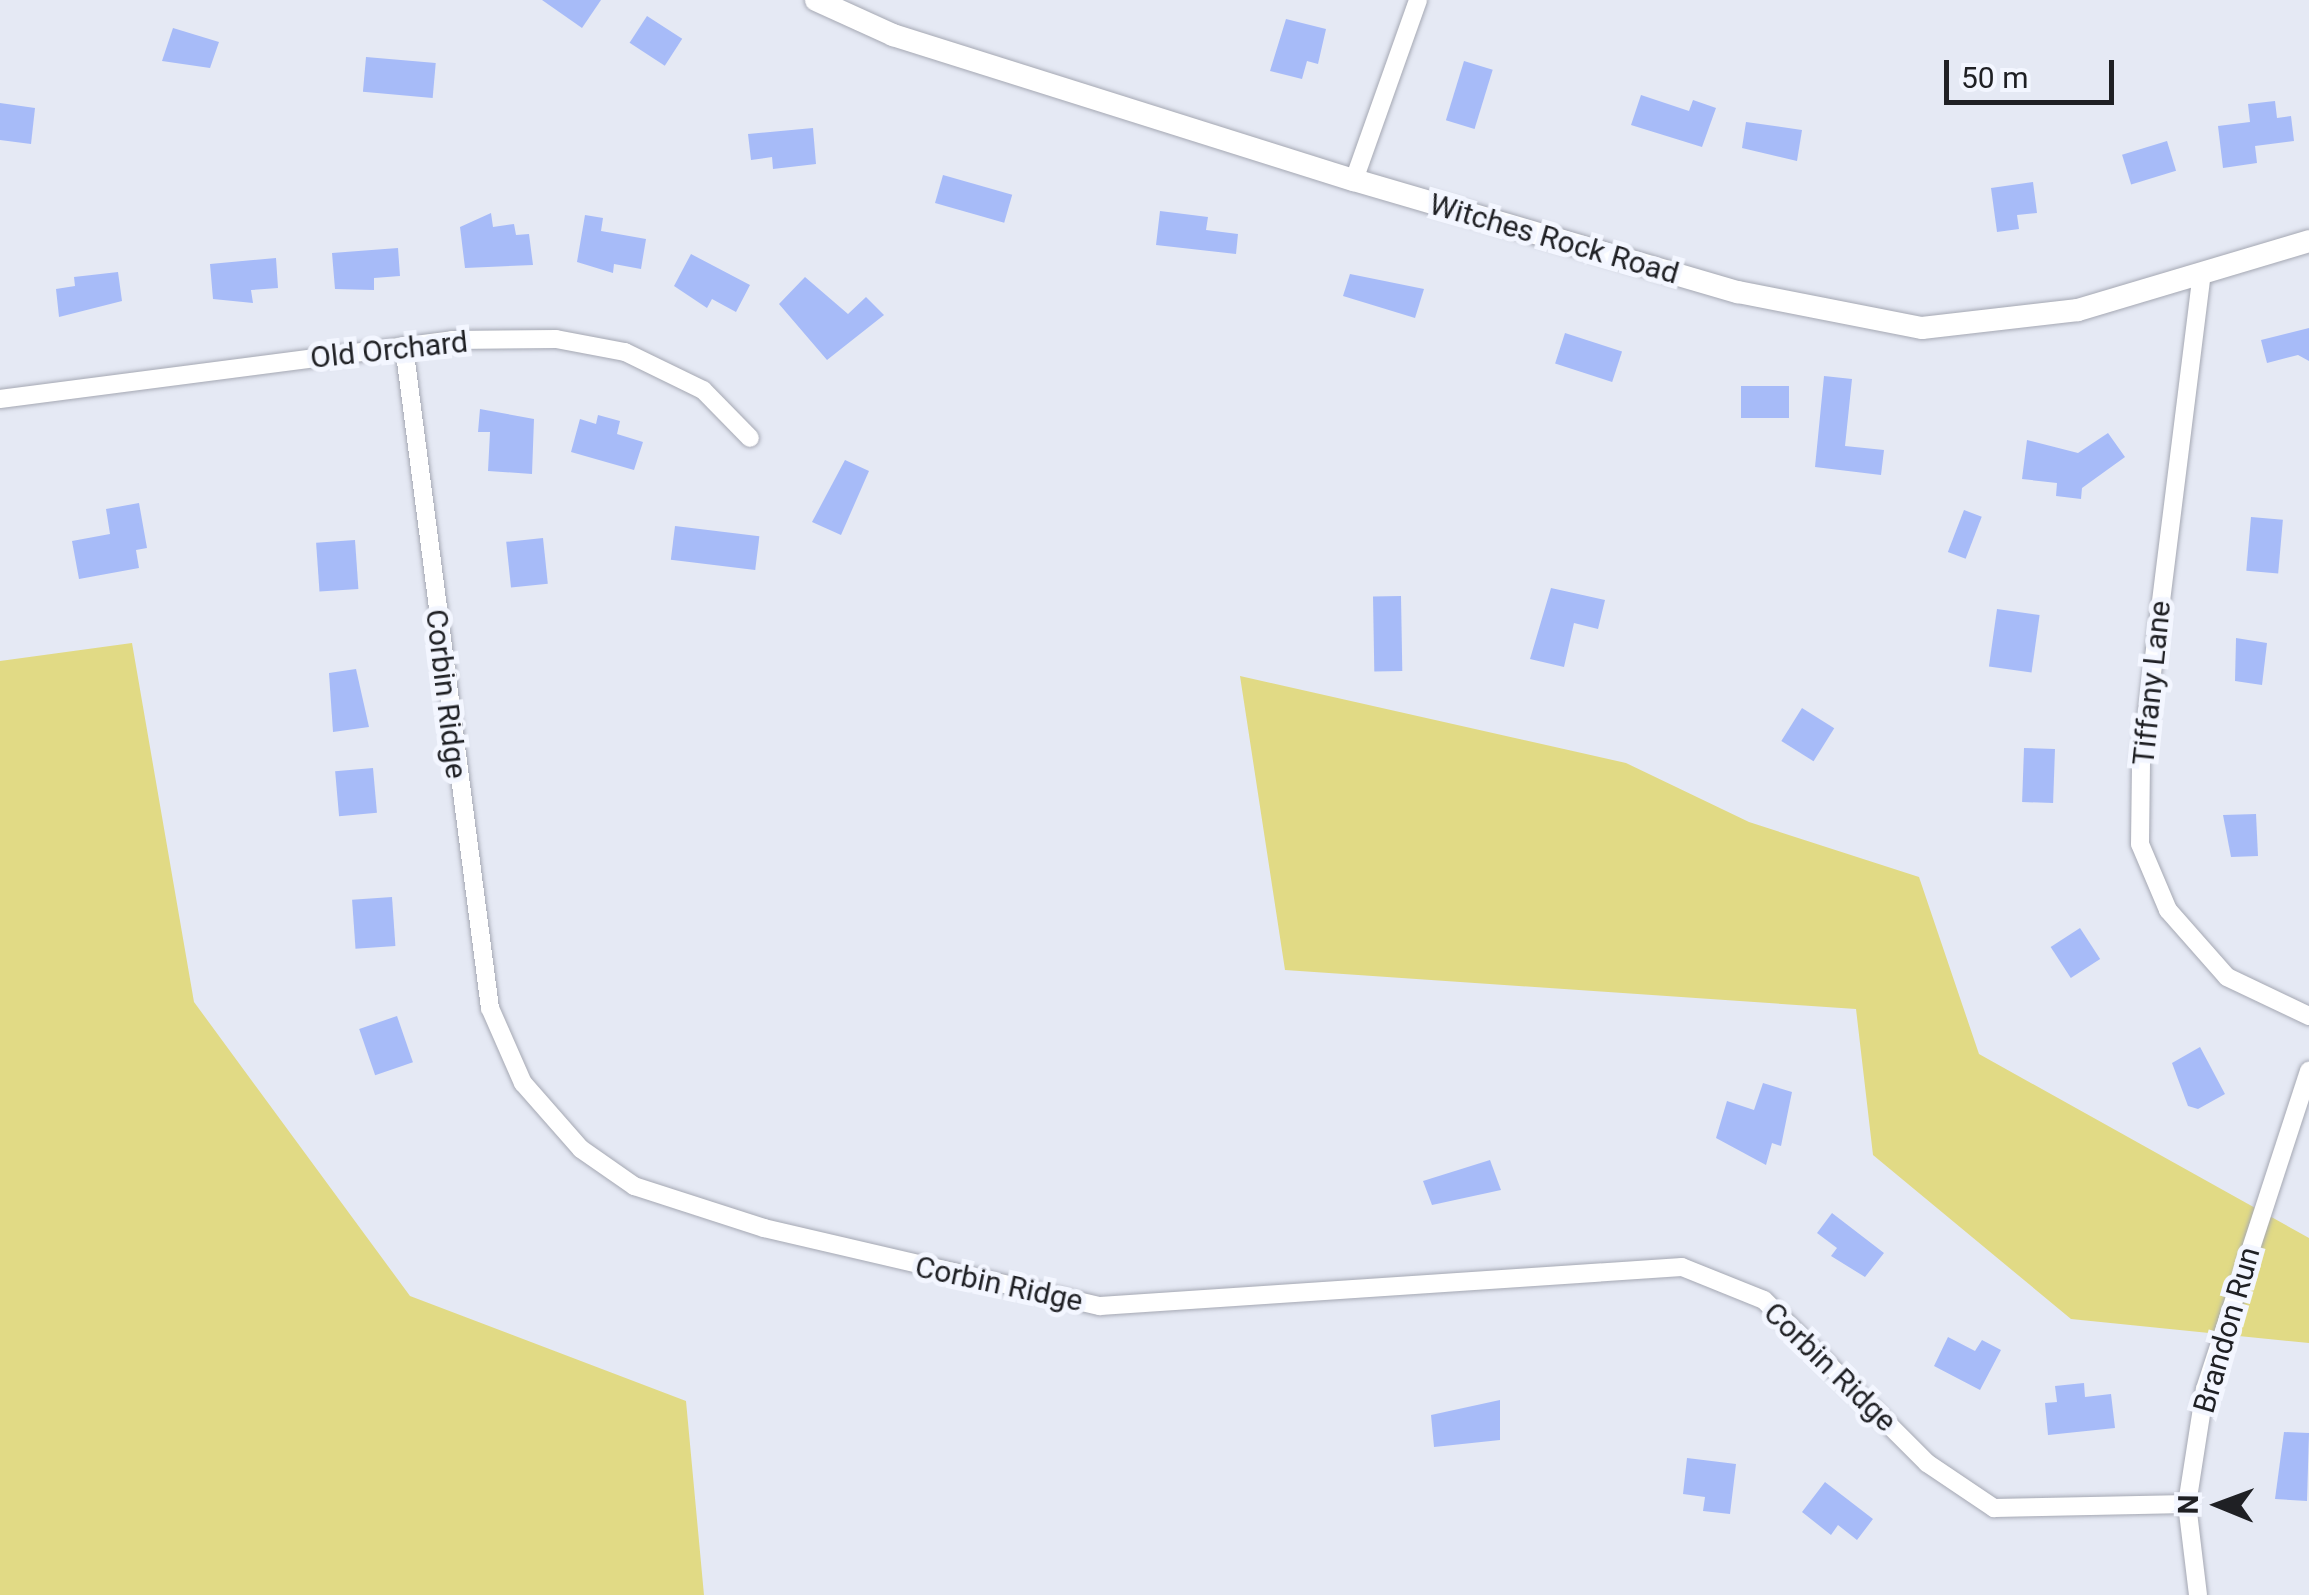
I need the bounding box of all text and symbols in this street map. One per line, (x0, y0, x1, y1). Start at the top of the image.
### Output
scale bar (1949, 40, 2119, 102)
text: 50 m (1961, 60, 2028, 95)
street label: Witches Rock Road (1425, 186, 1683, 292)
street label: Old Orchard (308, 324, 470, 376)
street label: Tiffany Lane (2125, 599, 2179, 767)
street label: Corbin Ridge (418, 607, 474, 781)
street label: Brandon Run (2186, 1243, 2268, 1417)
street label: Corbin Ridge (912, 1249, 1086, 1319)
street label: Corbin Ridge (1756, 1295, 1904, 1439)
north arrow (2169, 1455, 2269, 1555)
text: N (2172, 1494, 2205, 1515)

